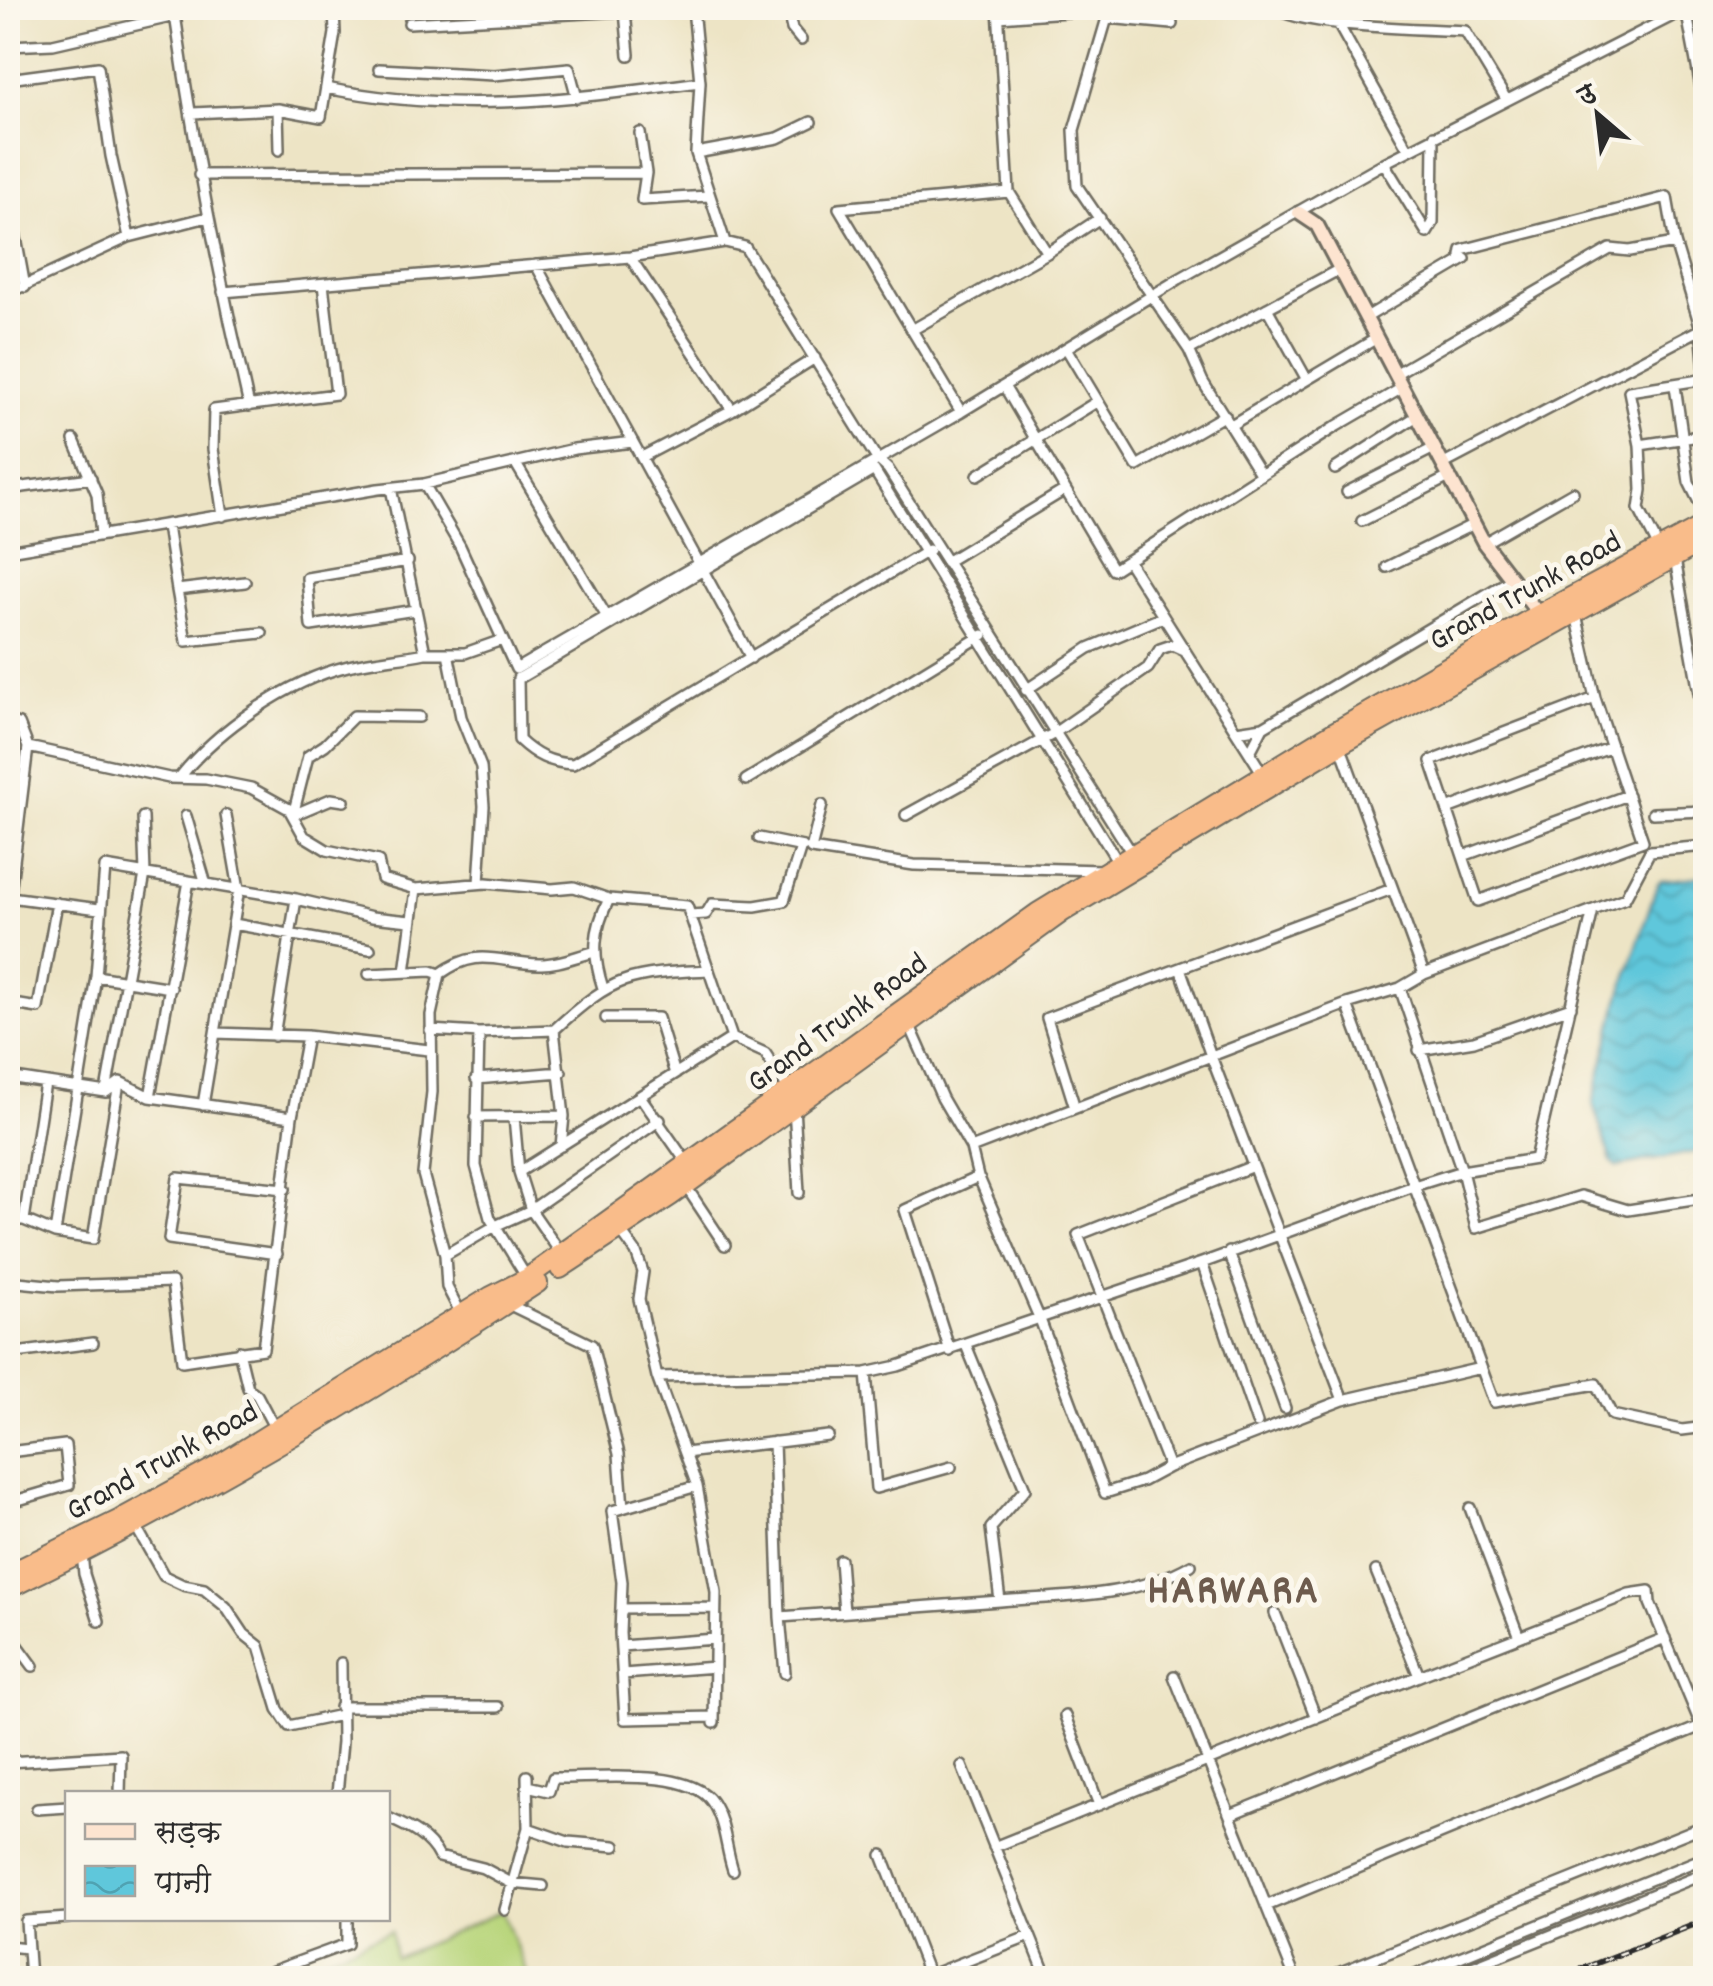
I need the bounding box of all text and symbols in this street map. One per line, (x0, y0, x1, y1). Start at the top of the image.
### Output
north arrow (1548, 65, 1648, 165)
text: उ (1571, 75, 1606, 119)
street label: Grand Trunk Road (1422, 521, 1631, 665)
street label: Grand Trunk Road (739, 944, 939, 1106)
street label: Grand Trunk Road (59, 1391, 268, 1535)
district label: HARWARA (1148, 1564, 1320, 1624)
legend (65, 1791, 390, 1921)
text: सड़क (154, 1814, 222, 1857)
text: पानी (154, 1864, 212, 1907)

